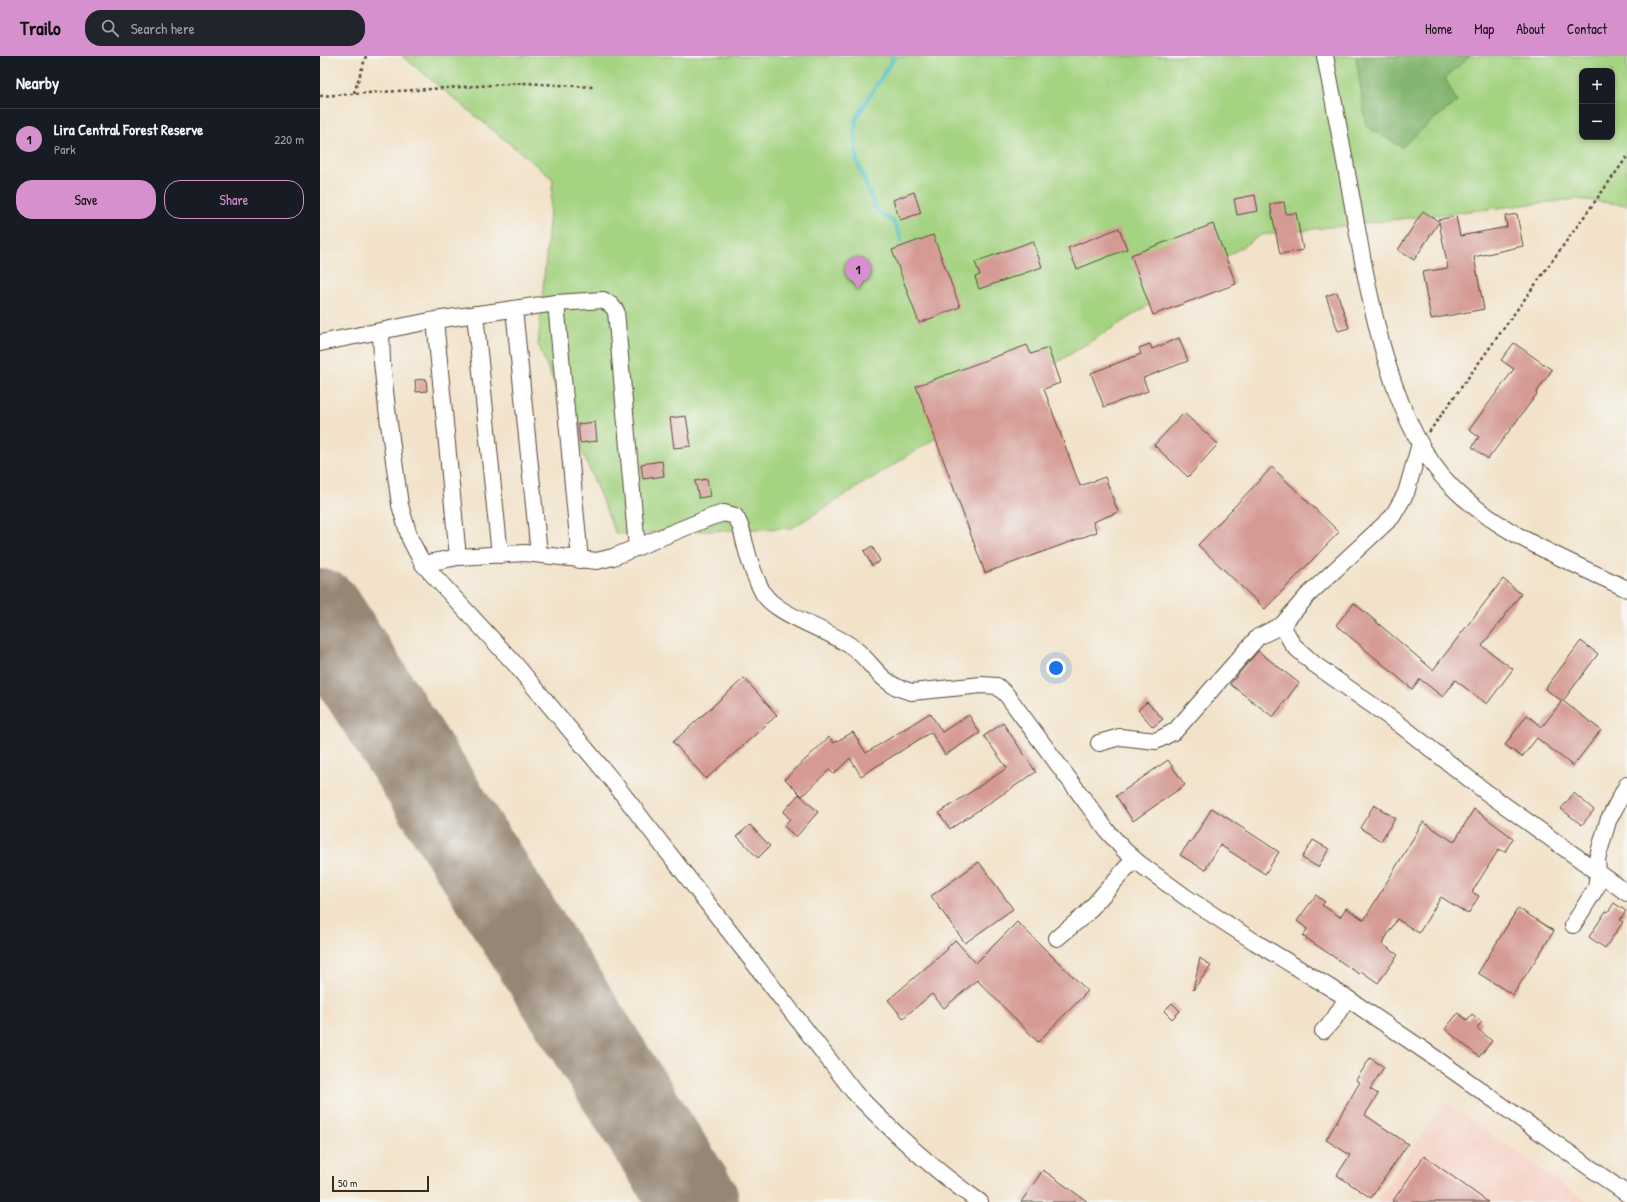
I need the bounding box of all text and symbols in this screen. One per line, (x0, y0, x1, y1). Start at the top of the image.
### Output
search box (85, 10, 365, 46)
text: Trailo (20, 15, 61, 41)
icon: search (99, 17, 121, 39)
text: Search here (131, 18, 195, 39)
text: Home (1425, 19, 1452, 38)
text: Map (1474, 19, 1494, 38)
text: About (1516, 19, 1545, 38)
text: Contact (1567, 19, 1607, 38)
map controls (1579, 68, 1615, 140)
button: + (1579, 68, 1615, 104)
text: Nearby (16, 71, 59, 94)
button: − (1579, 104, 1615, 140)
text: Lira Central Forest Reserve (54, 119, 203, 140)
text: 1 (27, 130, 31, 148)
text: 220 m (274, 130, 304, 148)
text: Park (54, 140, 76, 158)
button: Save (16, 180, 156, 219)
button: Share (164, 180, 304, 219)
pin: 1 (845, 256, 871, 289)
your location (1046, 658, 1066, 678)
scale bar (332, 1174, 429, 1193)
text: 50 m (338, 1176, 358, 1190)

